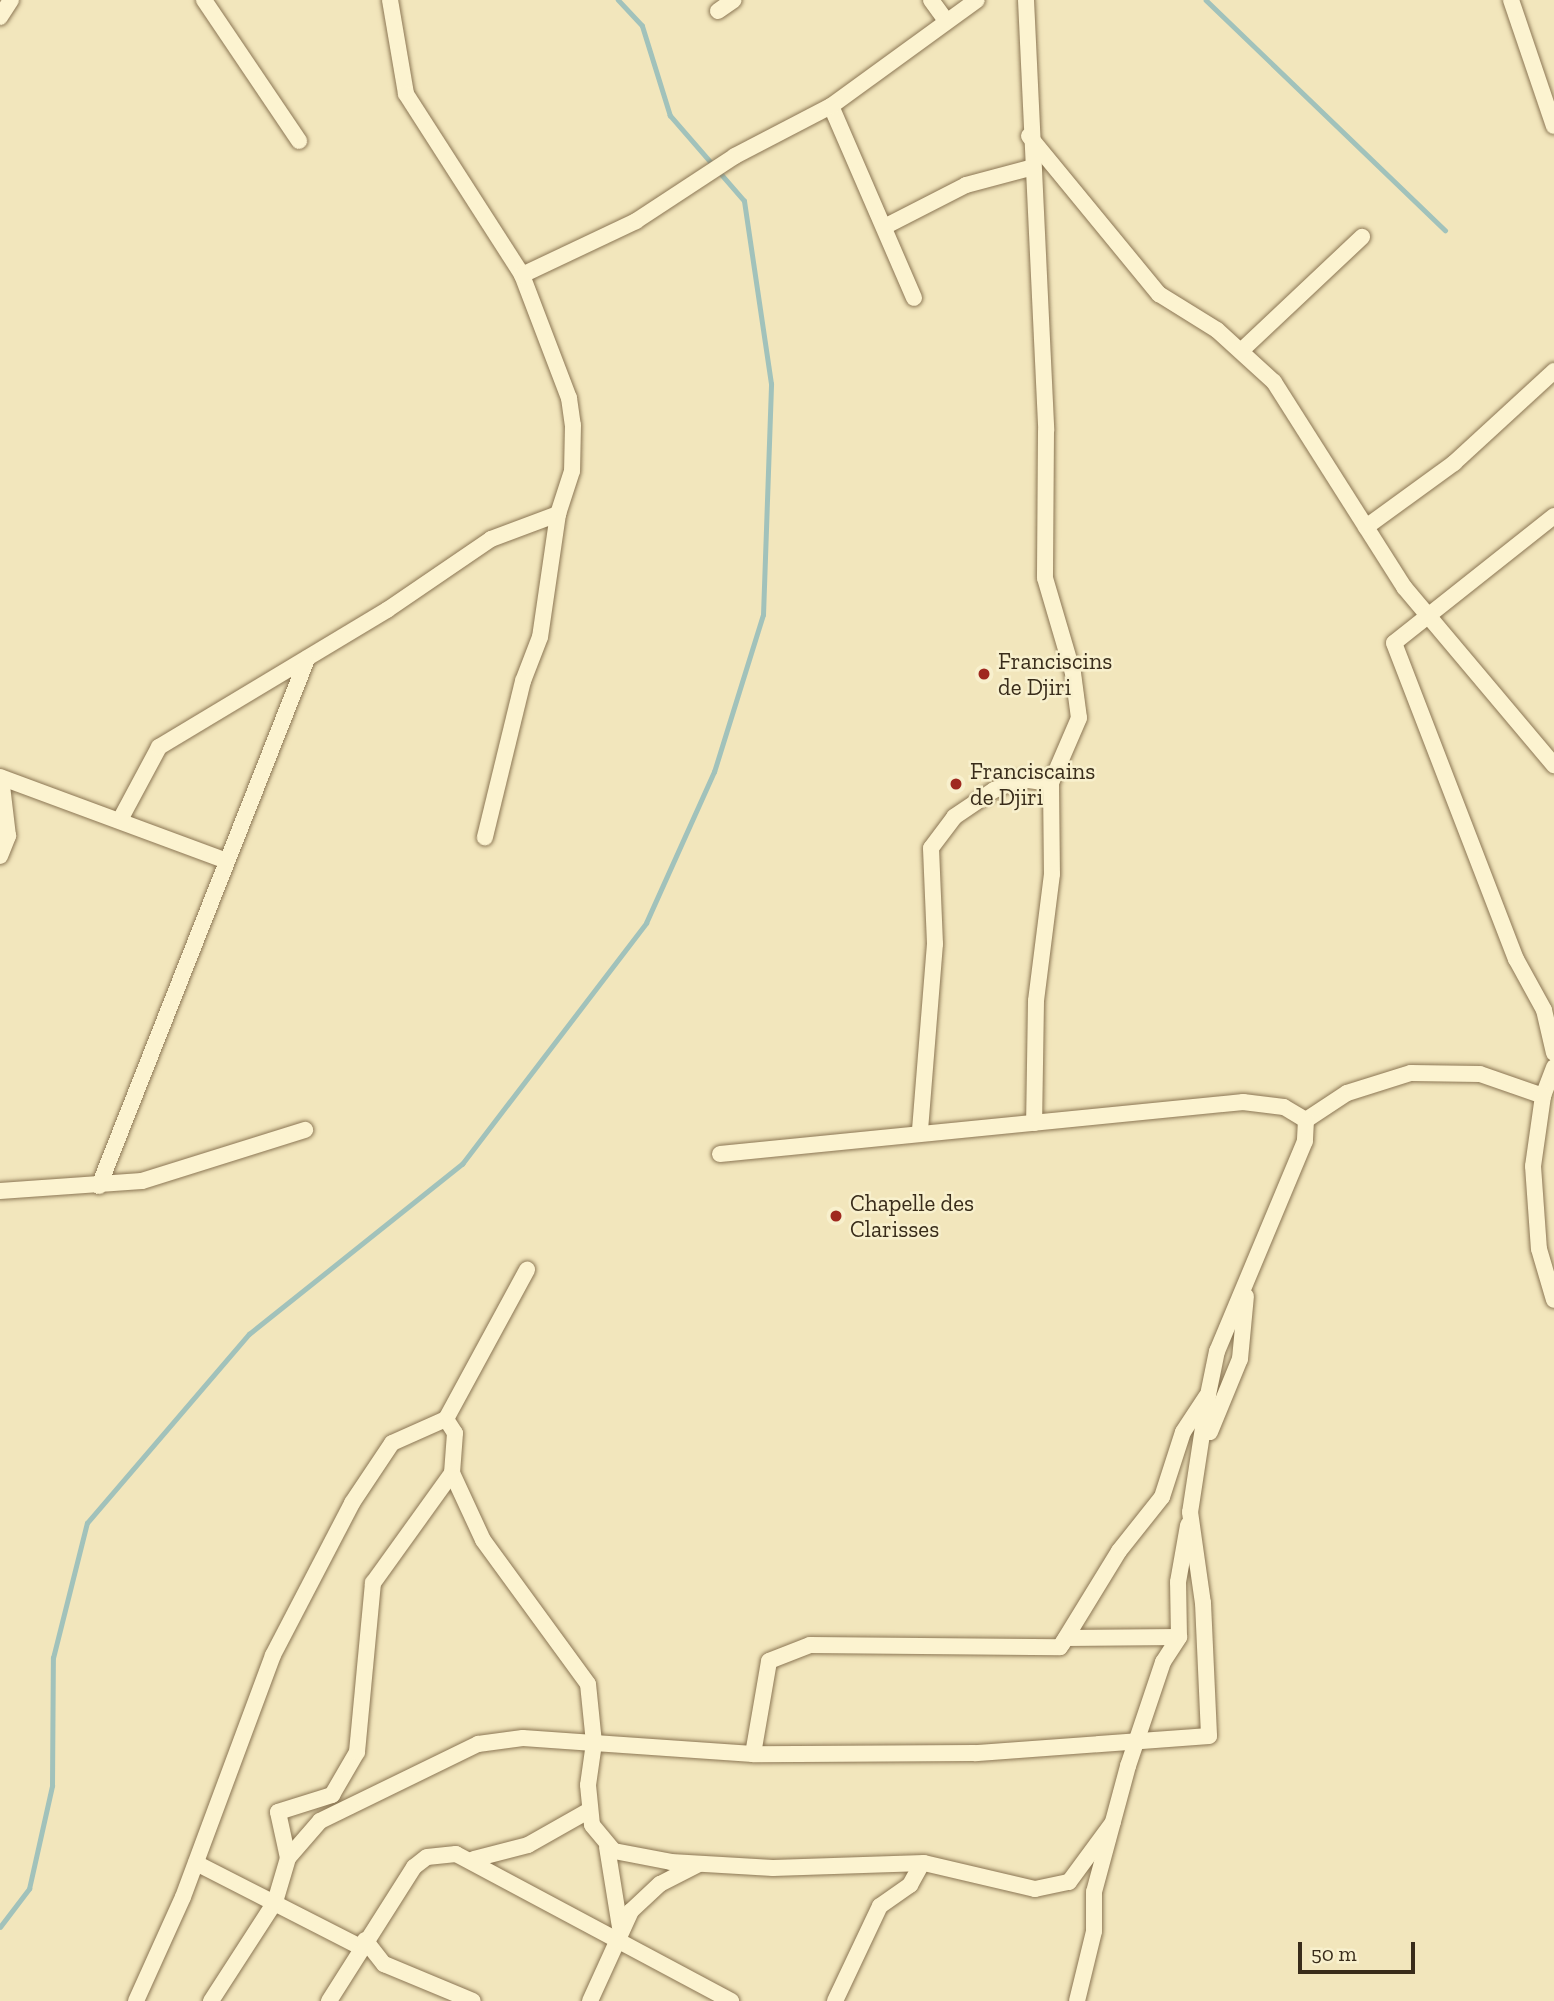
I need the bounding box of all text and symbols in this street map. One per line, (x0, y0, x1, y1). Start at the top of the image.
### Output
place label: Franciscins de Djiri (998, 647, 1112, 701)
marker: Franciscins de Djiri (976, 666, 992, 682)
place label: Franciscains de Djiri (970, 757, 1095, 811)
marker: Franciscains de Djiri (948, 776, 964, 792)
place label: Chapelle des Clarisses (850, 1189, 974, 1243)
marker: Chapelle des Clarisses (828, 1208, 844, 1224)
scale bar (1302, 1927, 1419, 1971)
text: 50 m (1311, 1941, 1357, 1966)

